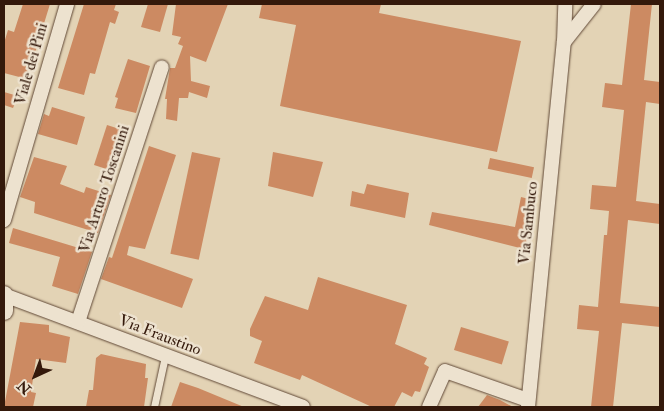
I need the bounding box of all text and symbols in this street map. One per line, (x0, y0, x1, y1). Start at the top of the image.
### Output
street label: Viale dei Pini (10, 21, 52, 107)
street label: Via Arturo Toscanini (74, 123, 134, 255)
street label: Via Sambuco (514, 180, 542, 266)
street label: Via Fraustino (116, 310, 204, 360)
north arrow (10, 351, 60, 401)
text: N (14, 377, 35, 398)

